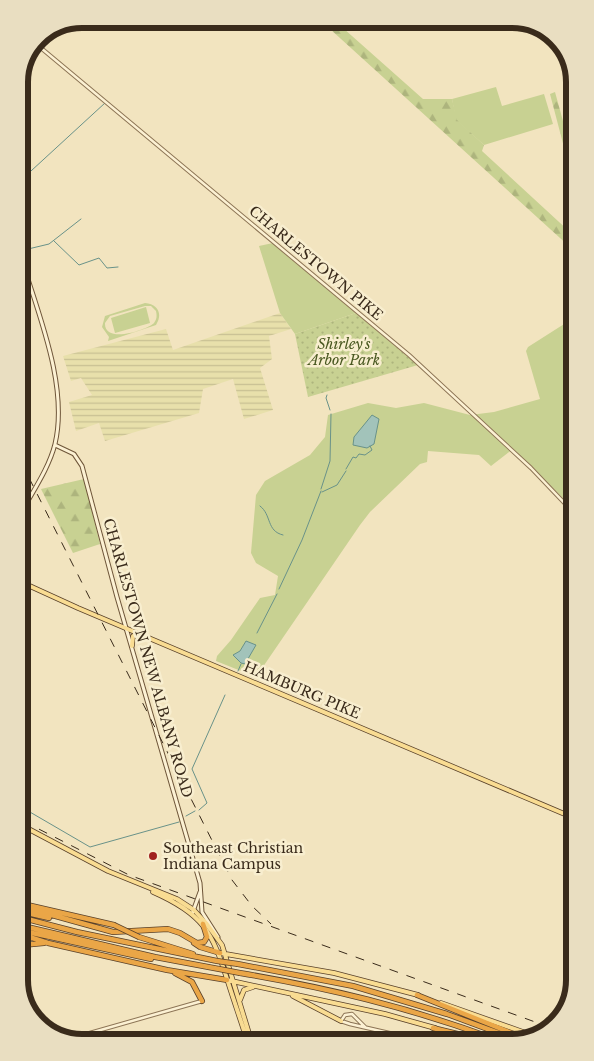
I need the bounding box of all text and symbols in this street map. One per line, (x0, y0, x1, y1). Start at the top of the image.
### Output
street label: CHARLESTOWN PIKE (246, 202, 386, 324)
park label: Shirley's Arbor Park (306, 335, 380, 369)
street label: CHARLESTOWN NEW ALBANY ROAD (99, 516, 197, 800)
street label: HAMBURG PIKE (241, 657, 363, 723)
place label: Southeast Christian Indiana Campus (163, 839, 303, 873)
marker: Southeast Christian Indiana Campus (147, 850, 159, 862)

